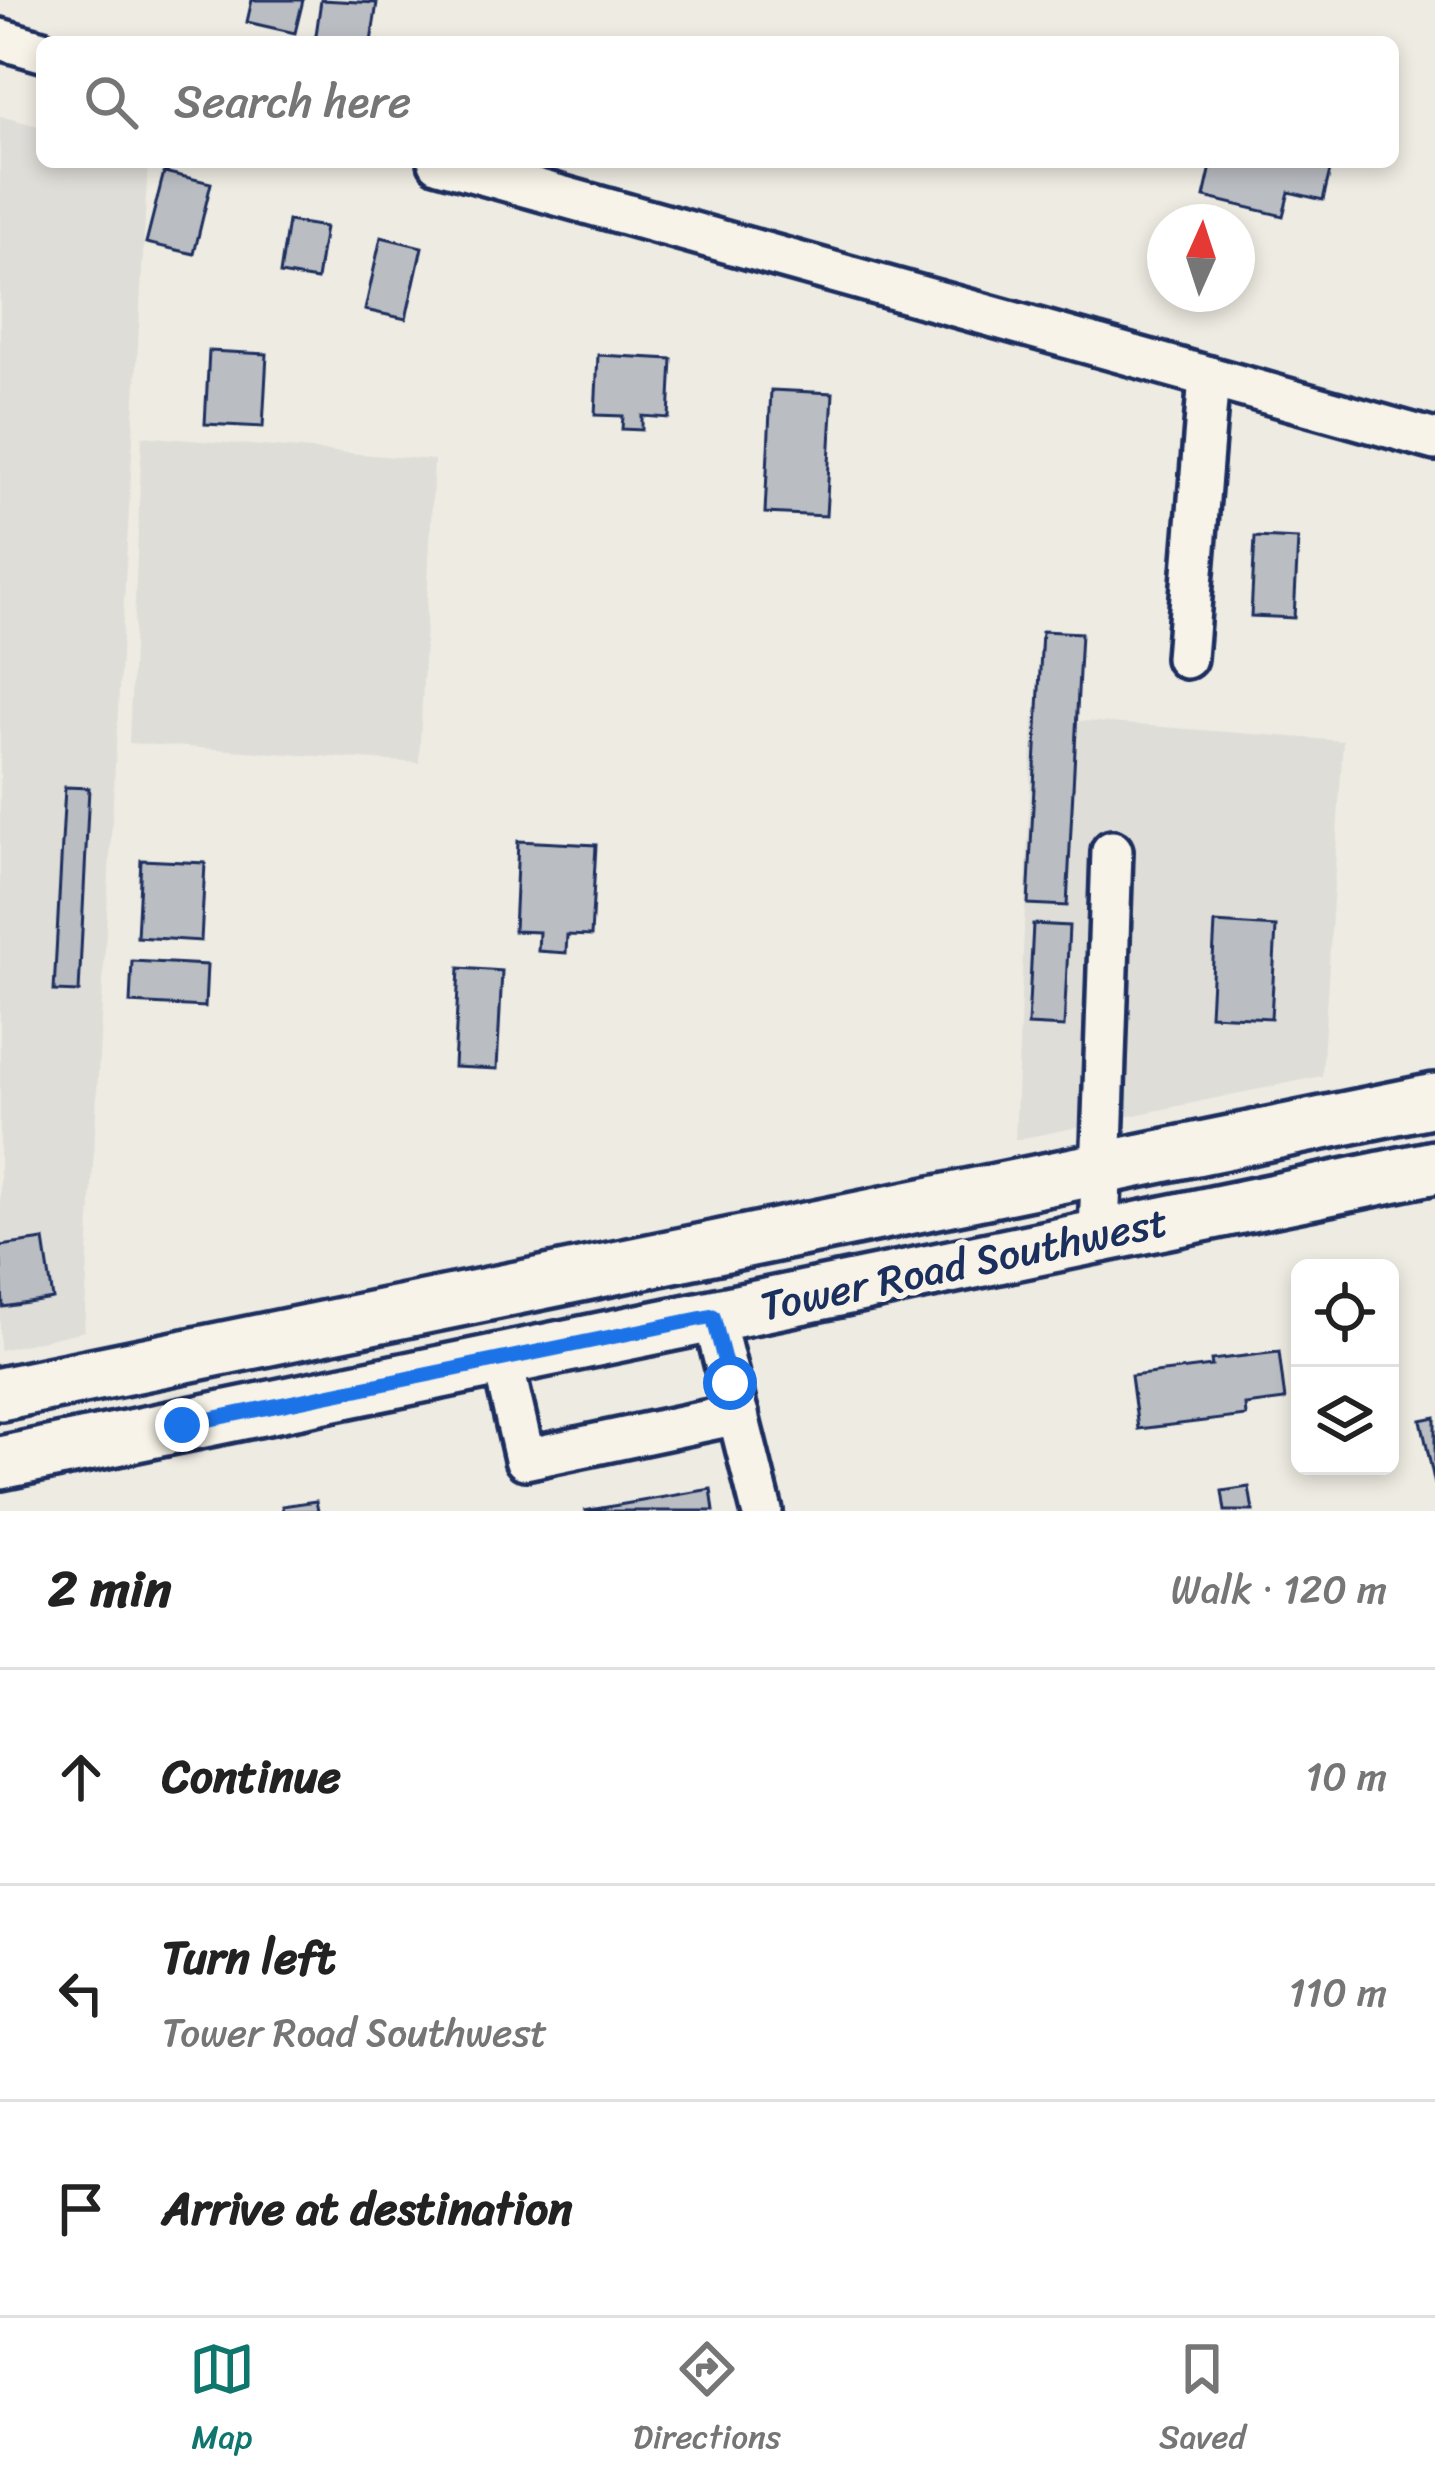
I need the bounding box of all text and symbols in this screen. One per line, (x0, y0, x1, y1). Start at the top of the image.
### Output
search box (36, 36, 1399, 168)
text: Search here (174, 62, 411, 142)
icon: search (78, 69, 144, 135)
north arrow (1147, 204, 1255, 312)
street label: Tower Road Southwest (753, 1185, 1175, 1343)
map controls (1291, 1259, 1399, 1475)
button: locate (1291, 1259, 1399, 1367)
route start (703, 1356, 757, 1410)
button: layers (1291, 1367, 1399, 1475)
route end (155, 1398, 209, 1452)
text: 2 min (48, 1544, 171, 1634)
text: Walk · 120 m (1171, 1555, 1387, 1624)
text: Continue (162, 1737, 341, 1817)
text: 10 m (1306, 1742, 1387, 1811)
icon: ahead (48, 1744, 114, 1810)
text: Turn left (162, 1918, 335, 1998)
text: 110 m (1289, 1958, 1387, 2027)
icon: left (48, 1960, 114, 2026)
text: Tower Road Southwest (162, 1998, 547, 2067)
text: Arrive at destination (162, 2169, 572, 2249)
icon: arrive (48, 2176, 114, 2242)
tab: Map (189, 2336, 255, 2466)
tab: Directions (633, 2336, 781, 2466)
tab: Saved (1159, 2336, 1246, 2466)

